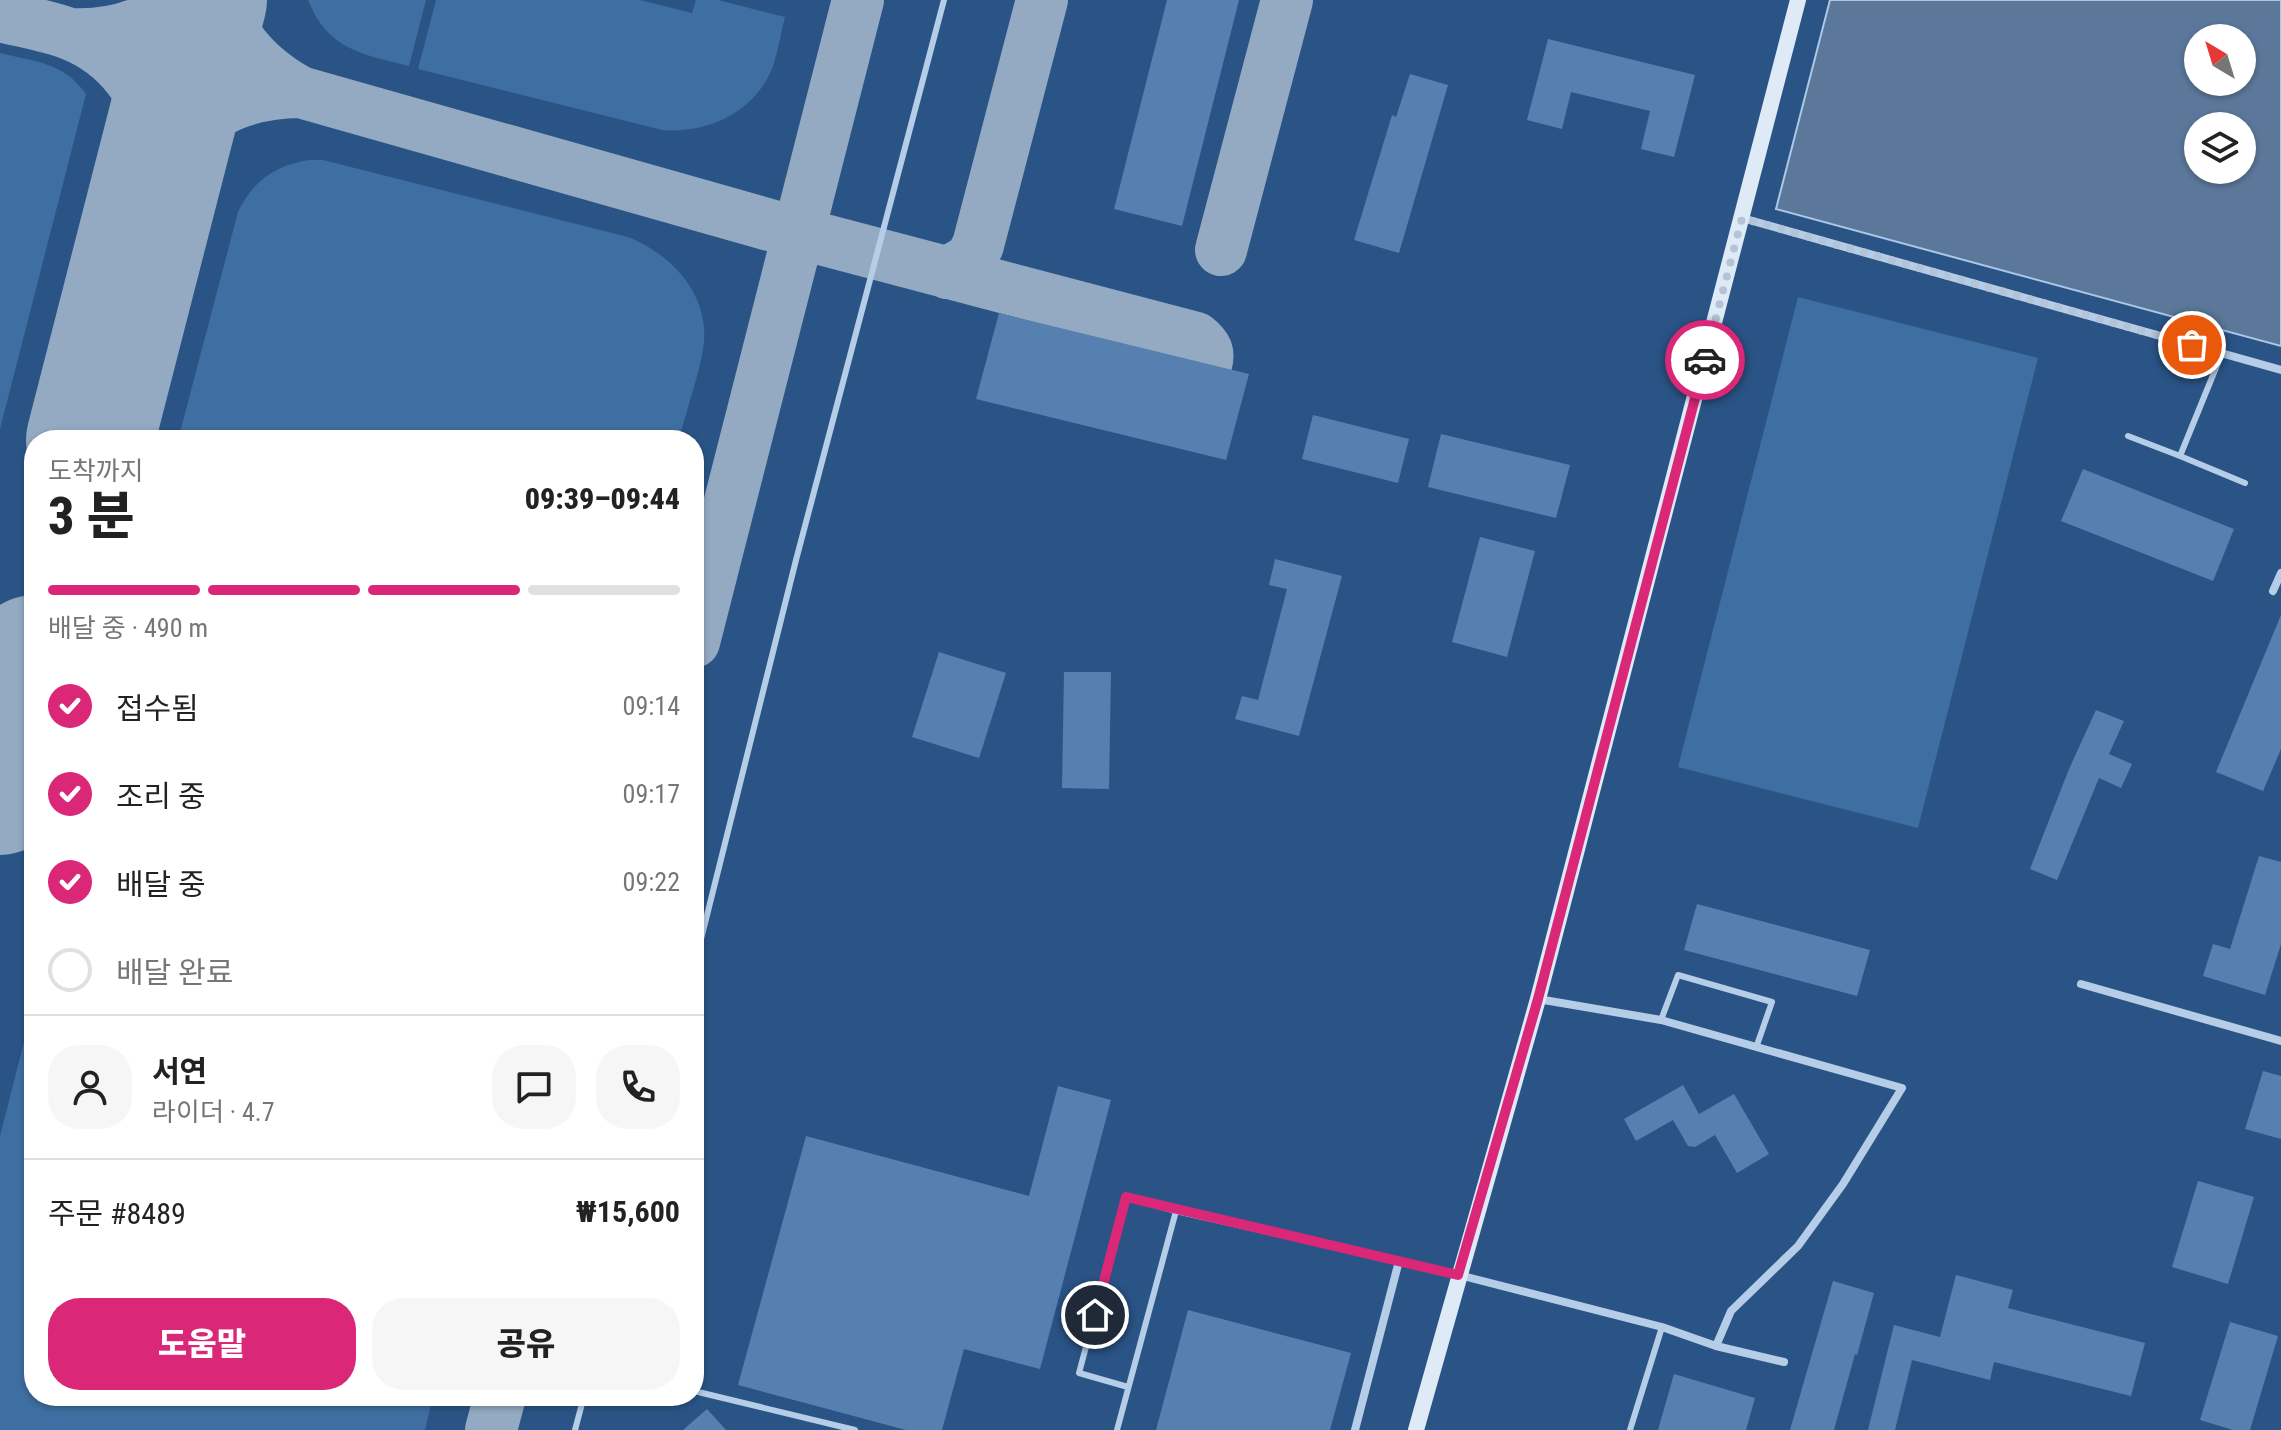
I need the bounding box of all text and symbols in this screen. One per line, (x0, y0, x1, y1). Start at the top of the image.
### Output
north arrow (2184, 24, 2256, 96)
map controls (2184, 24, 2256, 184)
button: layers (2184, 112, 2256, 184)
pin (2158, 311, 2226, 379)
courier (1665, 320, 1745, 400)
icon: bag (2170, 323, 2214, 367)
icon: car (1683, 338, 1727, 382)
text: 도착까지 (48, 456, 144, 486)
text: 09:39–09:44 (525, 481, 680, 516)
text: 3 분 (48, 486, 134, 547)
text: 배달 중 · 490 m (48, 613, 208, 643)
icon: check (48, 684, 92, 728)
text: 접수됨 (116, 691, 199, 726)
text: 09:14 (623, 691, 680, 721)
icon: check (48, 772, 92, 816)
text: 조리 중 (116, 779, 206, 814)
text: 09:17 (623, 779, 680, 809)
icon: check (48, 860, 92, 904)
text: 배달 중 (116, 867, 206, 902)
text: 09:22 (623, 867, 680, 897)
text: 배달 완료 (116, 955, 233, 990)
button: person (48, 1045, 132, 1129)
button: chat (492, 1045, 576, 1129)
button: phone (596, 1045, 680, 1129)
text: 서연 (152, 1054, 207, 1089)
text: 라이더 · 4.7 (152, 1097, 275, 1127)
text: ₩15,600 (576, 1194, 680, 1229)
text: 주문 #8489 (48, 1196, 186, 1231)
pin (1061, 1281, 1129, 1349)
icon: home (1073, 1293, 1117, 1337)
button: 도움말 (48, 1298, 356, 1390)
button: 공유 (372, 1298, 680, 1390)

